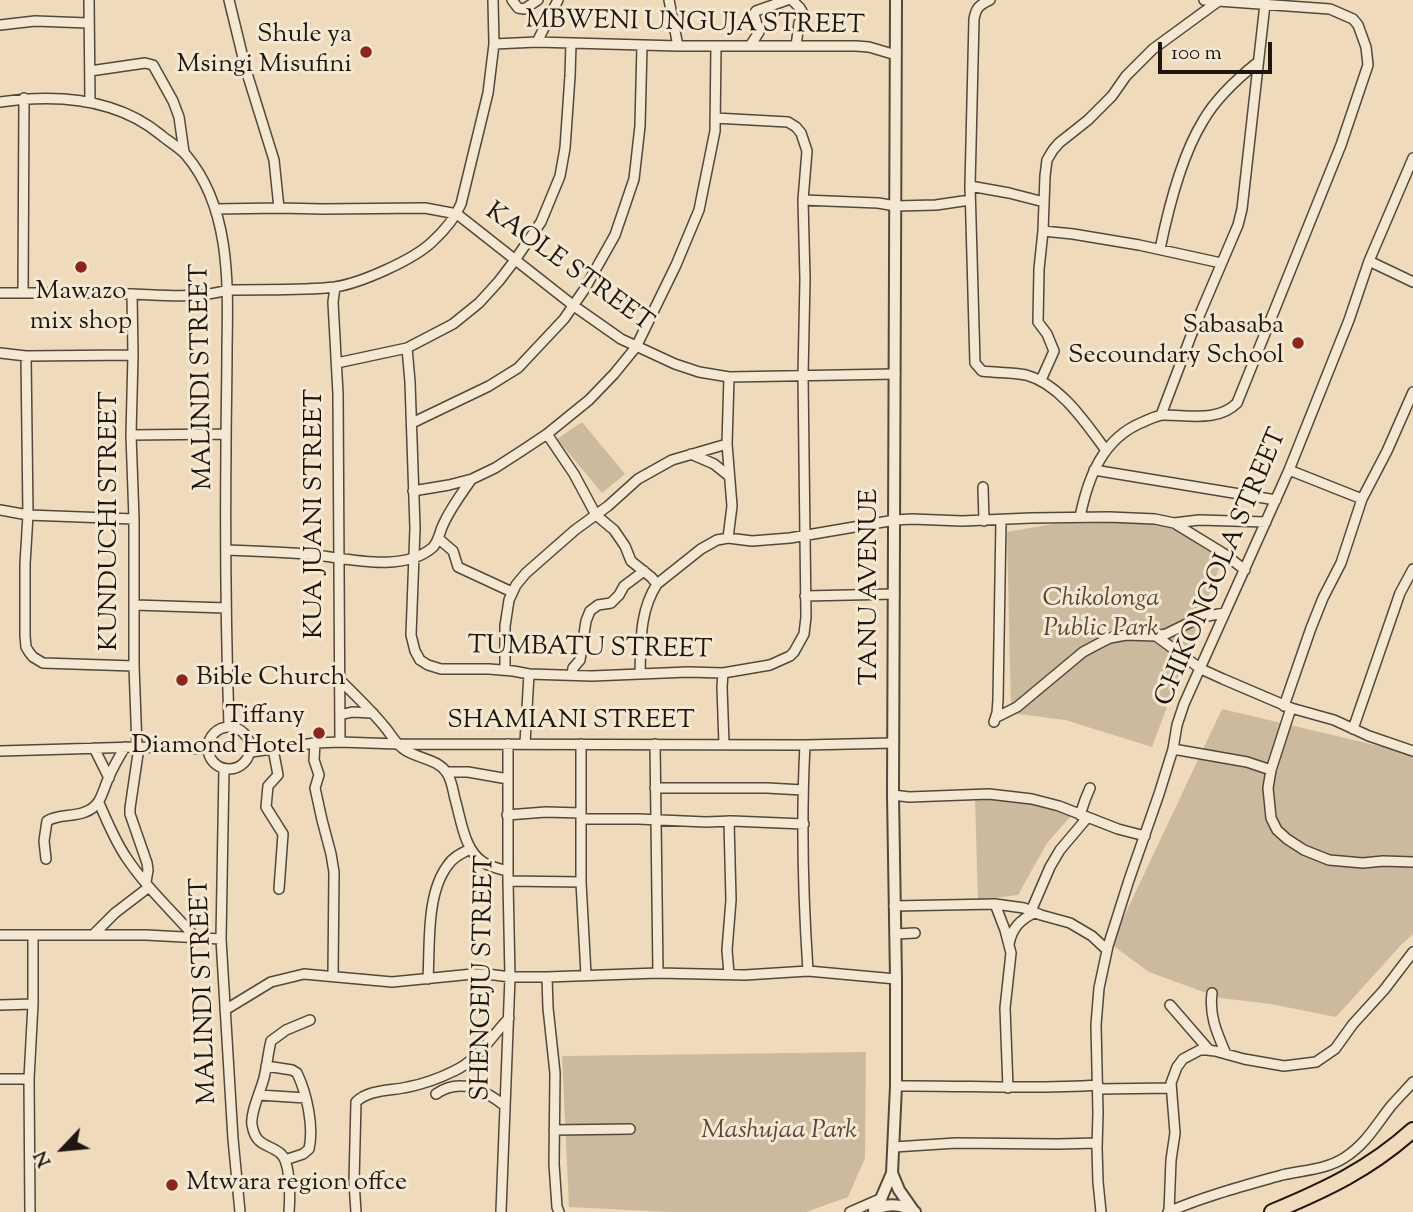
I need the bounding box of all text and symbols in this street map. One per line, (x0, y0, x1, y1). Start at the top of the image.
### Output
street label: MBWENI UNGUJA STREET (525, 6, 865, 44)
place label: Shule ya Msingi Misufini (176, 21, 352, 82)
scale bar (1161, 28, 1275, 72)
text: 100 m (1171, 39, 1222, 69)
marker: Shule ya Msingi Misufini (358, 44, 374, 60)
street label: KAOLE STREET (478, 198, 658, 340)
marker: Mawazo mix shop (73, 259, 89, 275)
street label: MALINDI STREET (186, 263, 222, 491)
place label: Mawazo mix shop (30, 278, 132, 340)
place label: Sabasaba Secoundary School (1068, 312, 1284, 374)
marker: Sabasaba Secoundary School (1290, 335, 1306, 351)
street label: KUA JUANI STREET (301, 389, 333, 639)
street label: KUNDUCHI STREET (96, 391, 128, 651)
street label: CHIKONGOLA STREET (1150, 425, 1296, 711)
street label: TANU AVENUE (856, 489, 888, 685)
park label: Chikolonga Public Park (1042, 585, 1160, 646)
street label: TUMBATU STREET (467, 632, 713, 668)
place label: Bible Church (196, 664, 346, 696)
marker: Bible Church (174, 672, 190, 688)
place label: Tiffany Diamond Hotel (131, 702, 305, 764)
street label: SHAMIANI STREET (447, 707, 695, 739)
marker: Tiffany Diamond Hotel (311, 725, 327, 741)
street label: SHENGEJU STREET (467, 855, 503, 1101)
street label: MALINDI STREET (186, 877, 226, 1105)
north arrow (28, 1114, 98, 1184)
park label: Mashujaa Park (701, 1117, 857, 1149)
text: N (28, 1146, 59, 1171)
place label: Mtwara region offce (186, 1169, 407, 1201)
marker: Mtwara region offce (164, 1177, 180, 1193)

